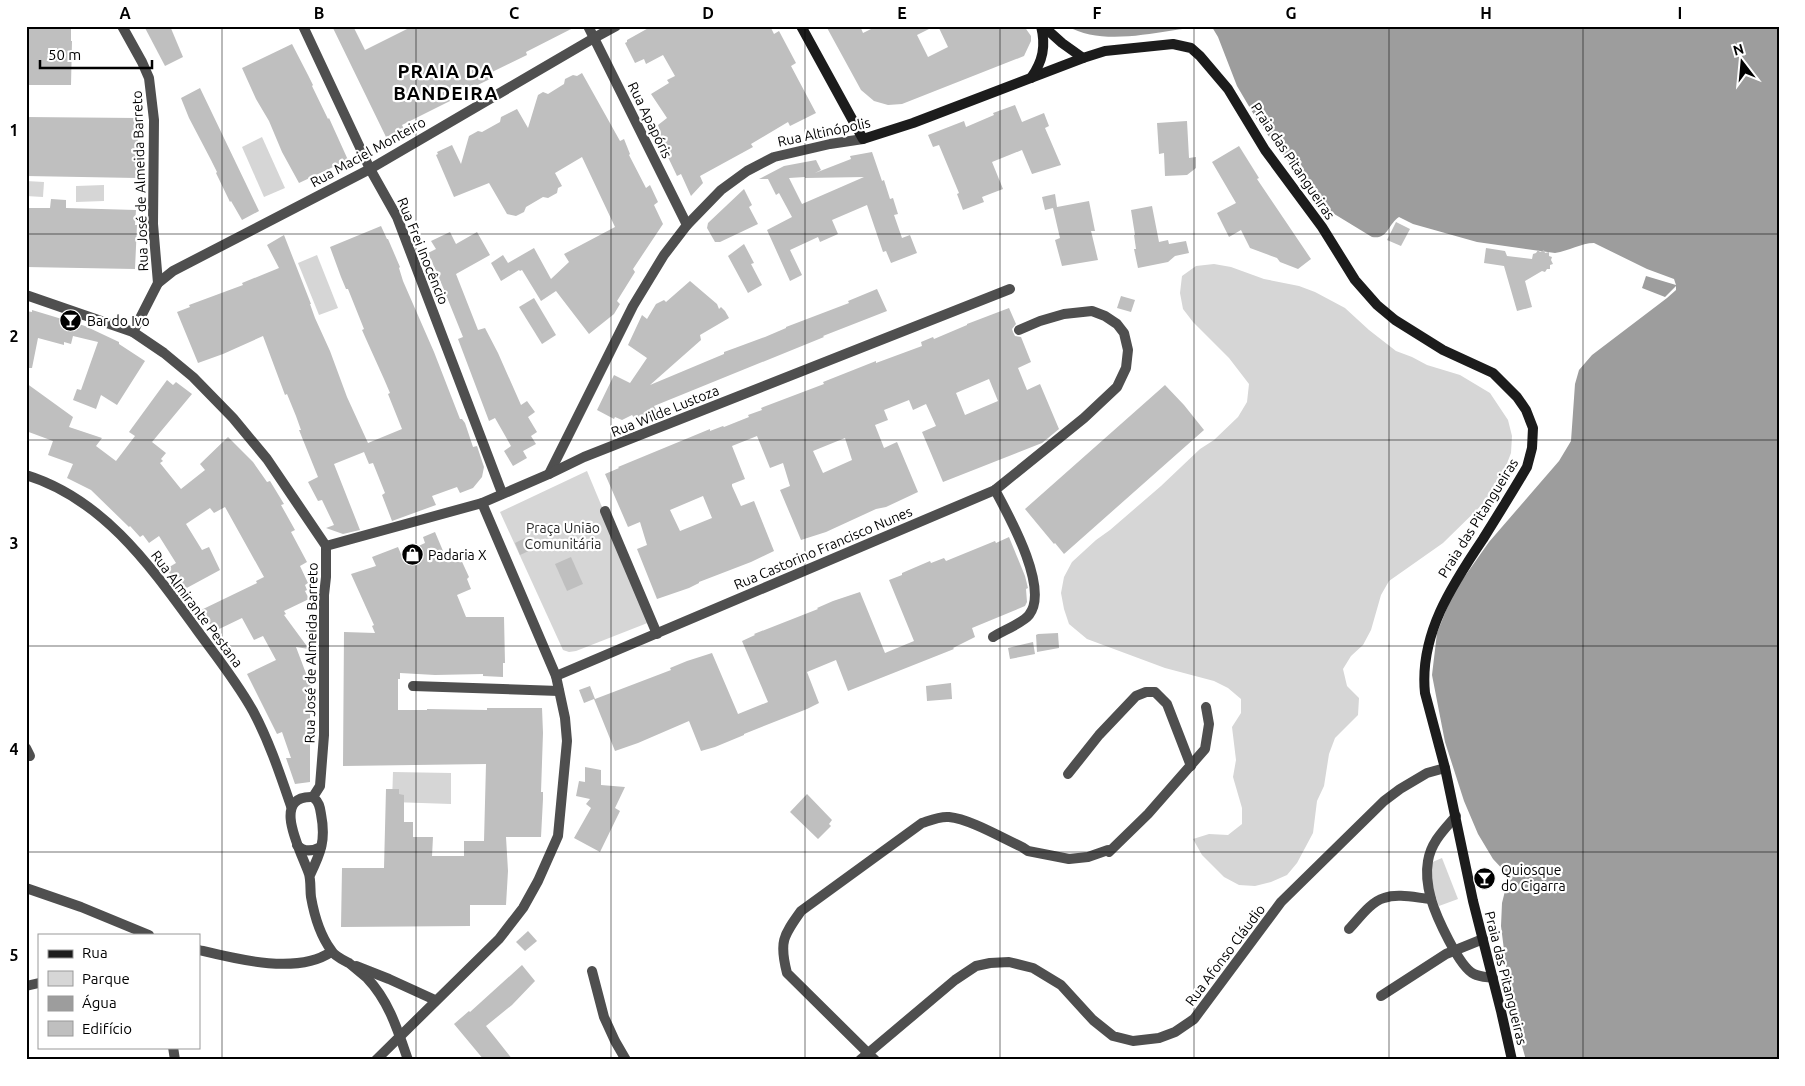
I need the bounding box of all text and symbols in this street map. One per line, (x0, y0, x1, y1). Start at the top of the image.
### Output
text: A (119, 4, 131, 22)
text: B (314, 4, 324, 22)
text: C (509, 4, 519, 22)
text: D (702, 4, 714, 22)
text: E (897, 4, 907, 22)
text: F (1093, 4, 1102, 22)
text: G (1285, 4, 1297, 22)
text: H (1480, 4, 1492, 22)
text: I (1678, 4, 1682, 22)
scale bar (40, 38, 152, 70)
north arrow (1718, 38, 1768, 88)
text: N (1731, 40, 1746, 59)
text: 50 m (48, 46, 81, 63)
district label: PRAIA DA BANDEIRA (393, 60, 499, 104)
street label: Rua Apapóris (625, 79, 675, 161)
street label: Rua José de Almeida Barreto (129, 90, 151, 272)
street label: Praia das Pitangueiras (1248, 100, 1338, 222)
street label: Rua Maciel Monteiro (308, 114, 428, 190)
street label: Rua Altinópolis (776, 114, 872, 150)
text: 1 (9, 121, 19, 139)
street label: Rua Frei Inocêncio (394, 195, 452, 307)
bar icon: Bar do Ivo (59, 309, 83, 333)
place label: Bar do Ivo (87, 313, 150, 329)
text: 2 (9, 327, 19, 345)
street label: Rua Wilde Lustoza (609, 382, 721, 440)
street label: Praia das Pitangueiras (1435, 455, 1521, 581)
street label: Rua Castorino Francisco Nunes (732, 503, 914, 593)
park label: Praça União Comunitária (525, 520, 601, 552)
text: 3 (9, 534, 19, 552)
shop icon: Padaria X (400, 543, 424, 567)
street label: Rua Almirante Pestana (148, 547, 246, 671)
place label: Padaria X (428, 547, 487, 563)
street label: Rua José de Almeida Barreto (301, 562, 321, 744)
text: 4 (9, 740, 19, 758)
place label: Quiosque do Cigarra (1501, 862, 1566, 894)
bar icon: Quiosque do Cigarra (1473, 866, 1497, 890)
street label: Rua Afonso Cláudio (1182, 901, 1268, 1009)
street label: Praia das Pitangueiras (1482, 909, 1530, 1047)
legend (38, 934, 200, 1048)
text: Rua (82, 944, 108, 961)
text: 5 (9, 946, 19, 964)
text: Parque (82, 970, 130, 987)
text: Água (82, 994, 117, 1011)
text: Edifício (82, 1020, 132, 1037)

